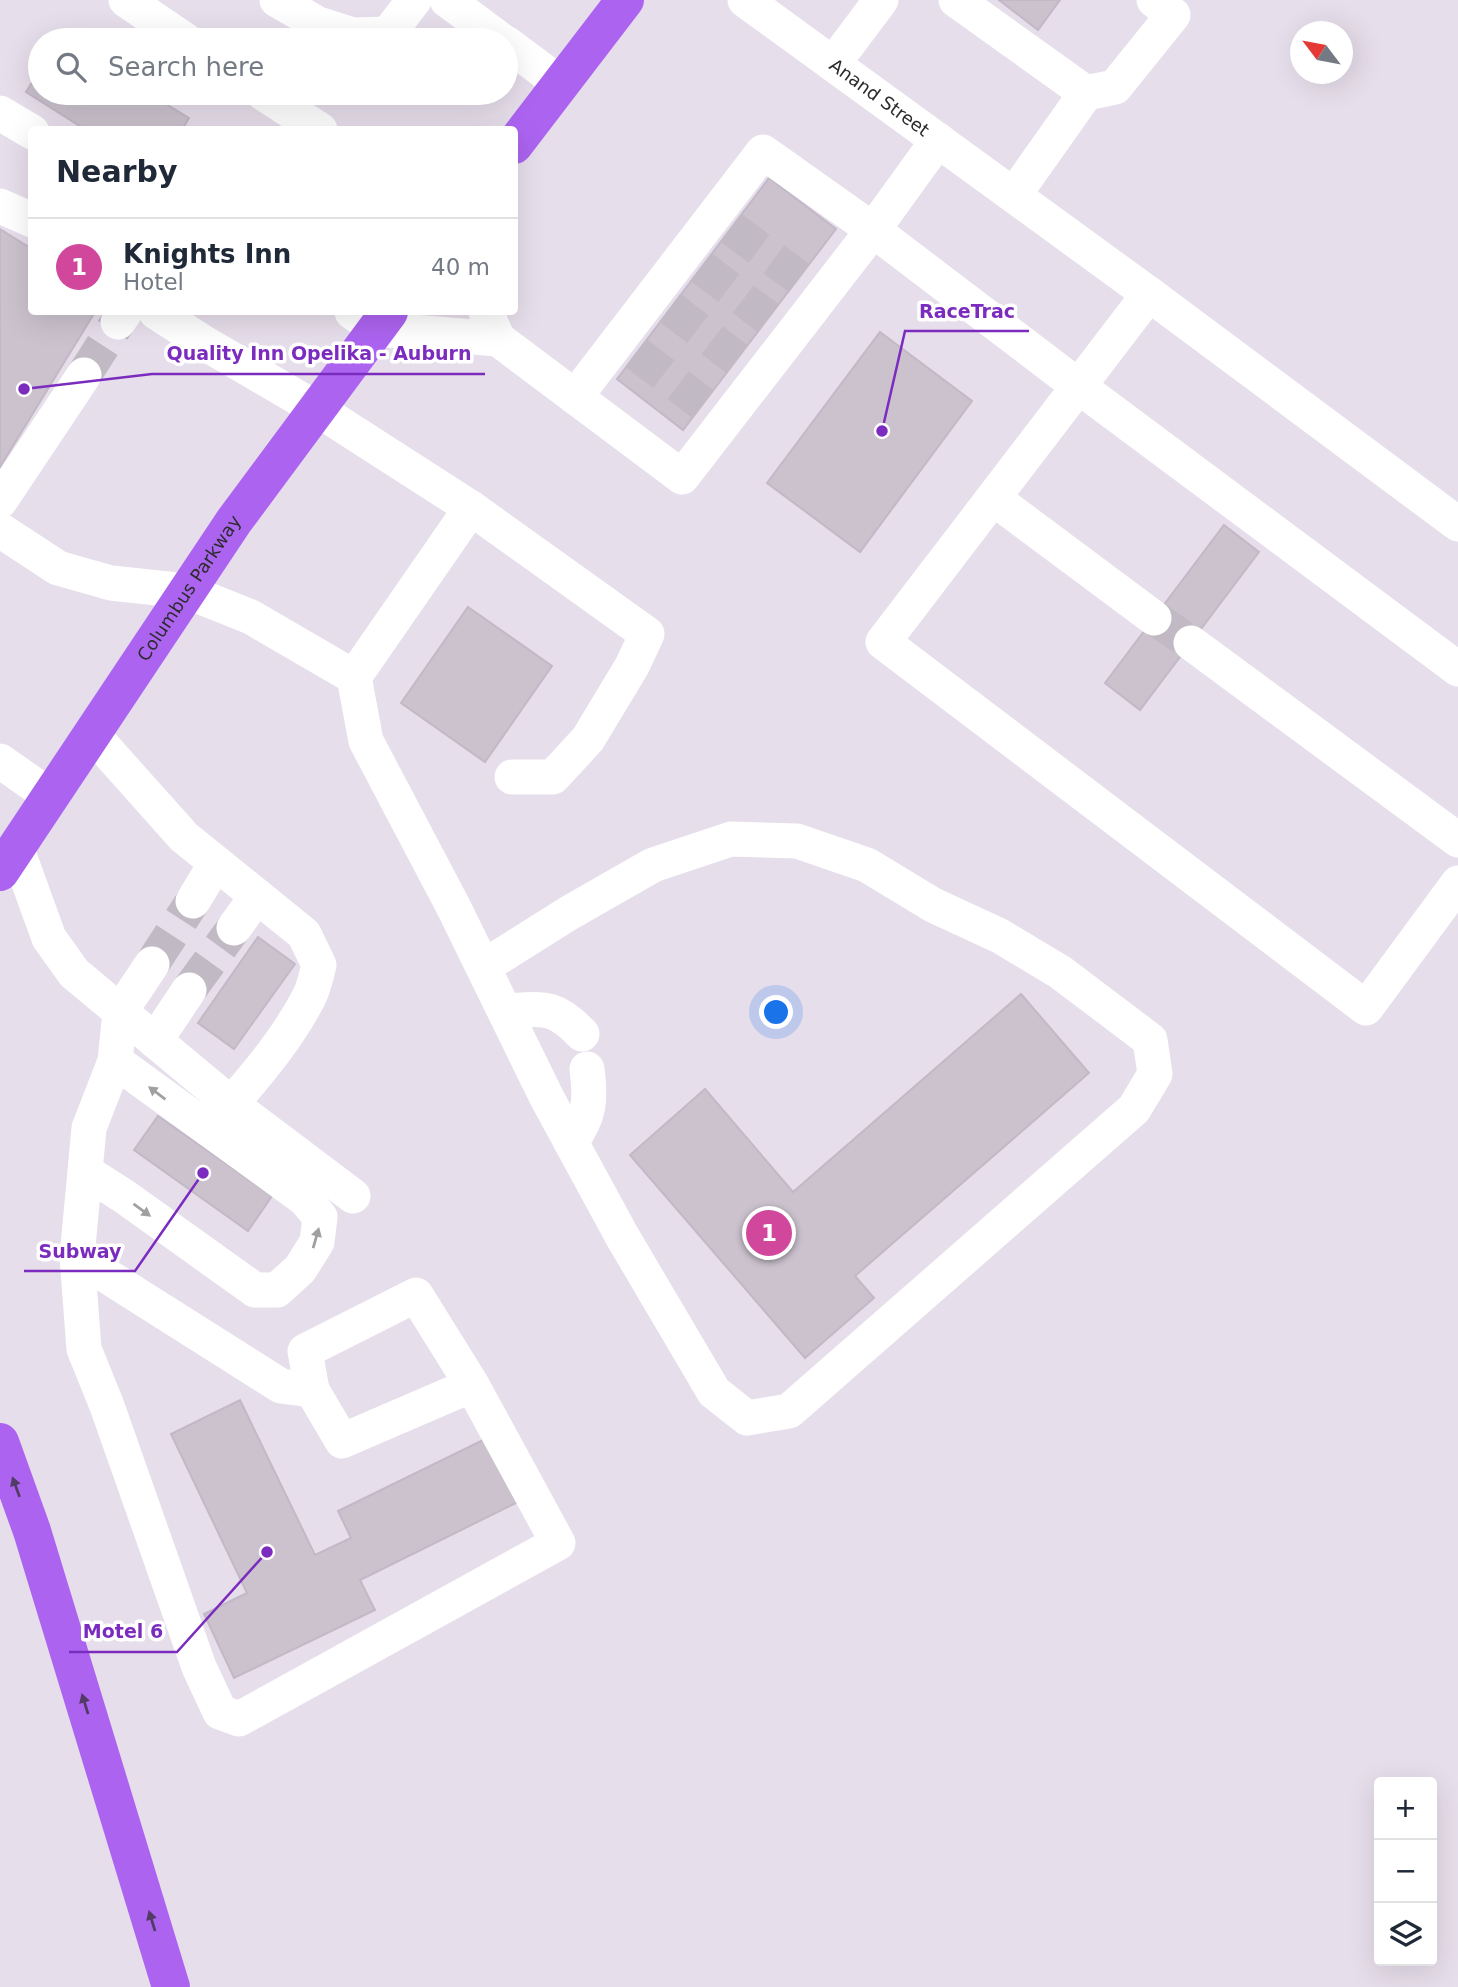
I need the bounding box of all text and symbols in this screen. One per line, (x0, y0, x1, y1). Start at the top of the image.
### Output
north arrow (1290, 21, 1353, 84)
search box (28, 28, 518, 105)
icon: search (52, 48, 90, 86)
text: Search here (108, 52, 264, 82)
street label: Anand Street (826, 54, 933, 141)
text: Nearby (56, 154, 178, 189)
text: Knights Inn (123, 239, 291, 269)
text: 1 (71, 254, 87, 280)
text: 40 m (431, 254, 490, 280)
text: Hotel (123, 269, 184, 295)
callout: RaceTrac (905, 291, 1029, 331)
text: RaceTrac (919, 300, 1015, 322)
callout: Quality Inn Opelika - Auburn (152, 334, 485, 374)
text: Quality Inn Opelika - Auburn (167, 342, 471, 364)
street label: Columbus Parkway (133, 511, 245, 665)
your location (759, 995, 793, 1029)
one-way arrow (148, 1085, 166, 1100)
one-way arrow (133, 1202, 151, 1216)
pin: 1 (746, 1207, 792, 1259)
one-way arrow (311, 1226, 322, 1248)
callout: Subway (24, 1231, 135, 1271)
text: Subway (39, 1240, 122, 1262)
one-way arrow (10, 1477, 21, 1498)
callout: Motel 6 (69, 1612, 177, 1652)
text: Motel 6 (83, 1620, 163, 1642)
one-way arrow (79, 1693, 90, 1714)
map controls (1374, 1777, 1437, 1966)
button: + (1374, 1777, 1437, 1840)
button: − (1374, 1840, 1437, 1903)
button: layers (1374, 1903, 1437, 1966)
one-way arrow (146, 1911, 156, 1932)

